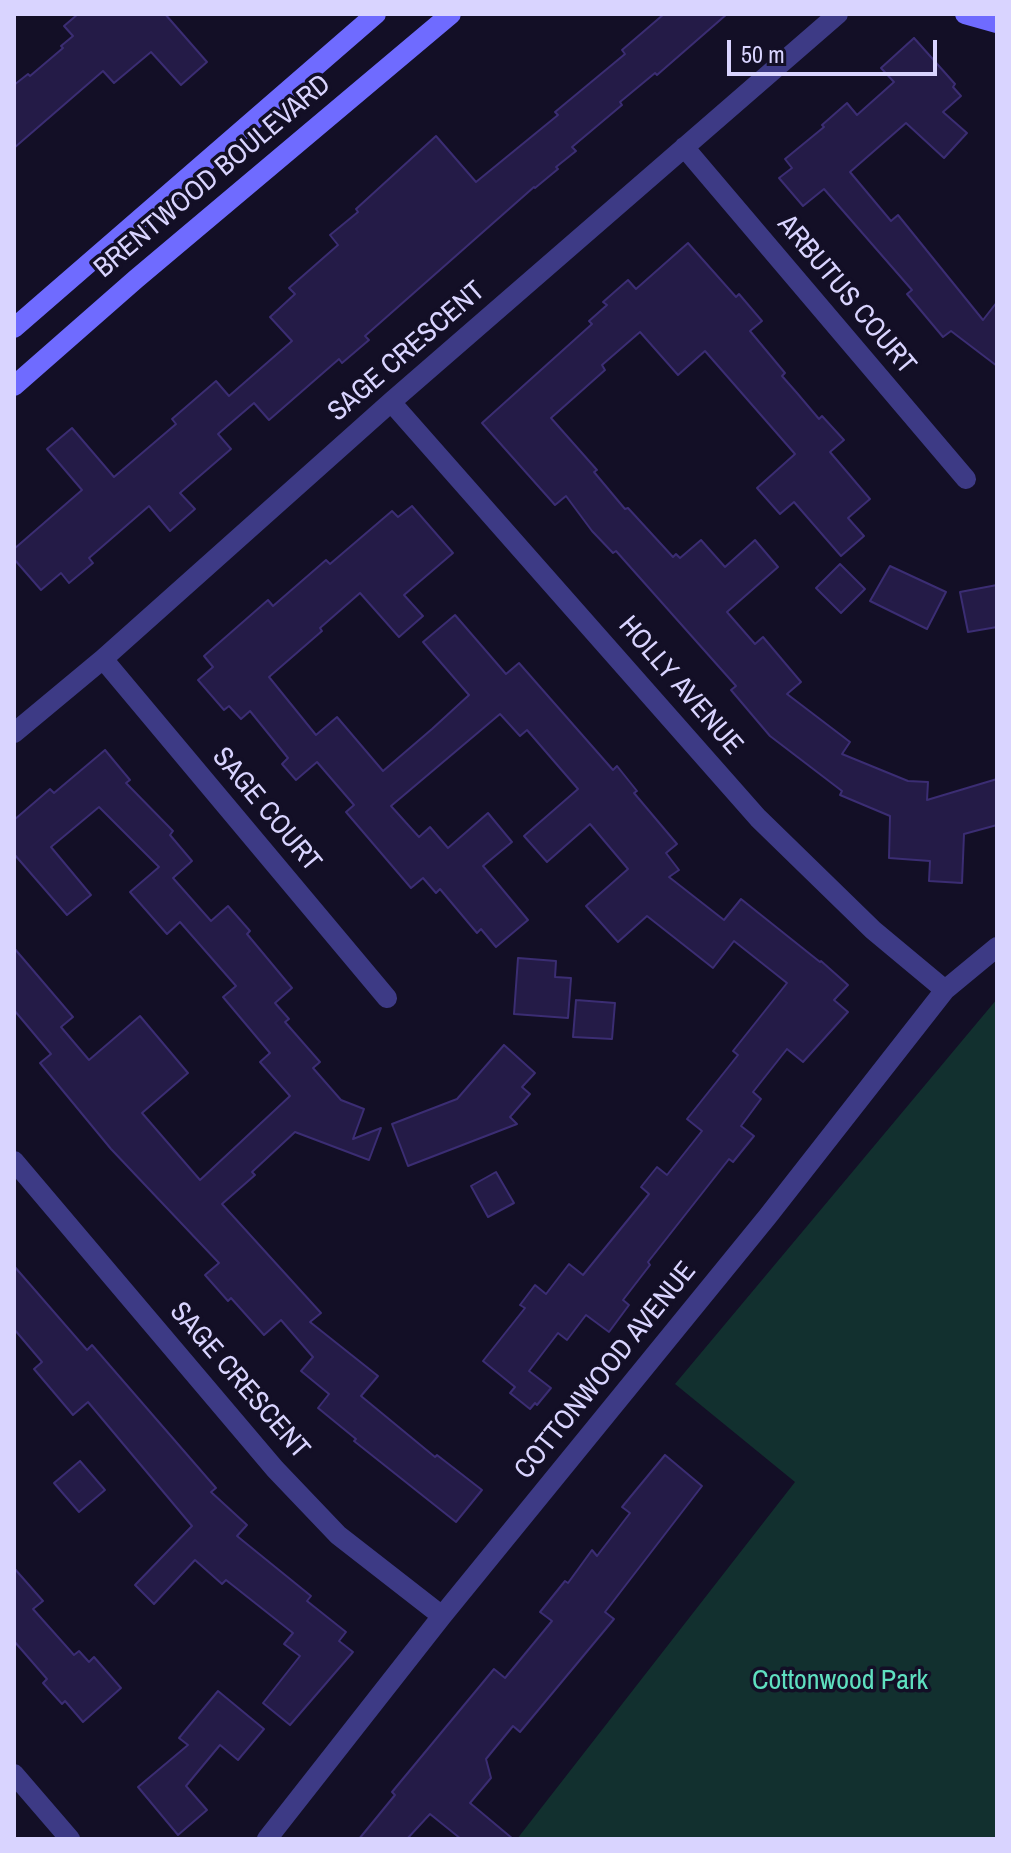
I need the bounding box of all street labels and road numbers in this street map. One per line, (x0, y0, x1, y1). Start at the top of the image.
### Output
street label: BRENTWOOD BOULEVARD (88, 68, 338, 286)
street label: ARBUTUS COURT (770, 209, 922, 381)
street label: SAGE CRESCENT (322, 275, 492, 429)
street label: HOLLY AVENUE (611, 610, 749, 762)
street label: SAGE COURT (204, 741, 328, 879)
street label: COTTONWOOD AVENUE (508, 1256, 704, 1486)
street label: SAGE CRESCENT (162, 1296, 316, 1466)

